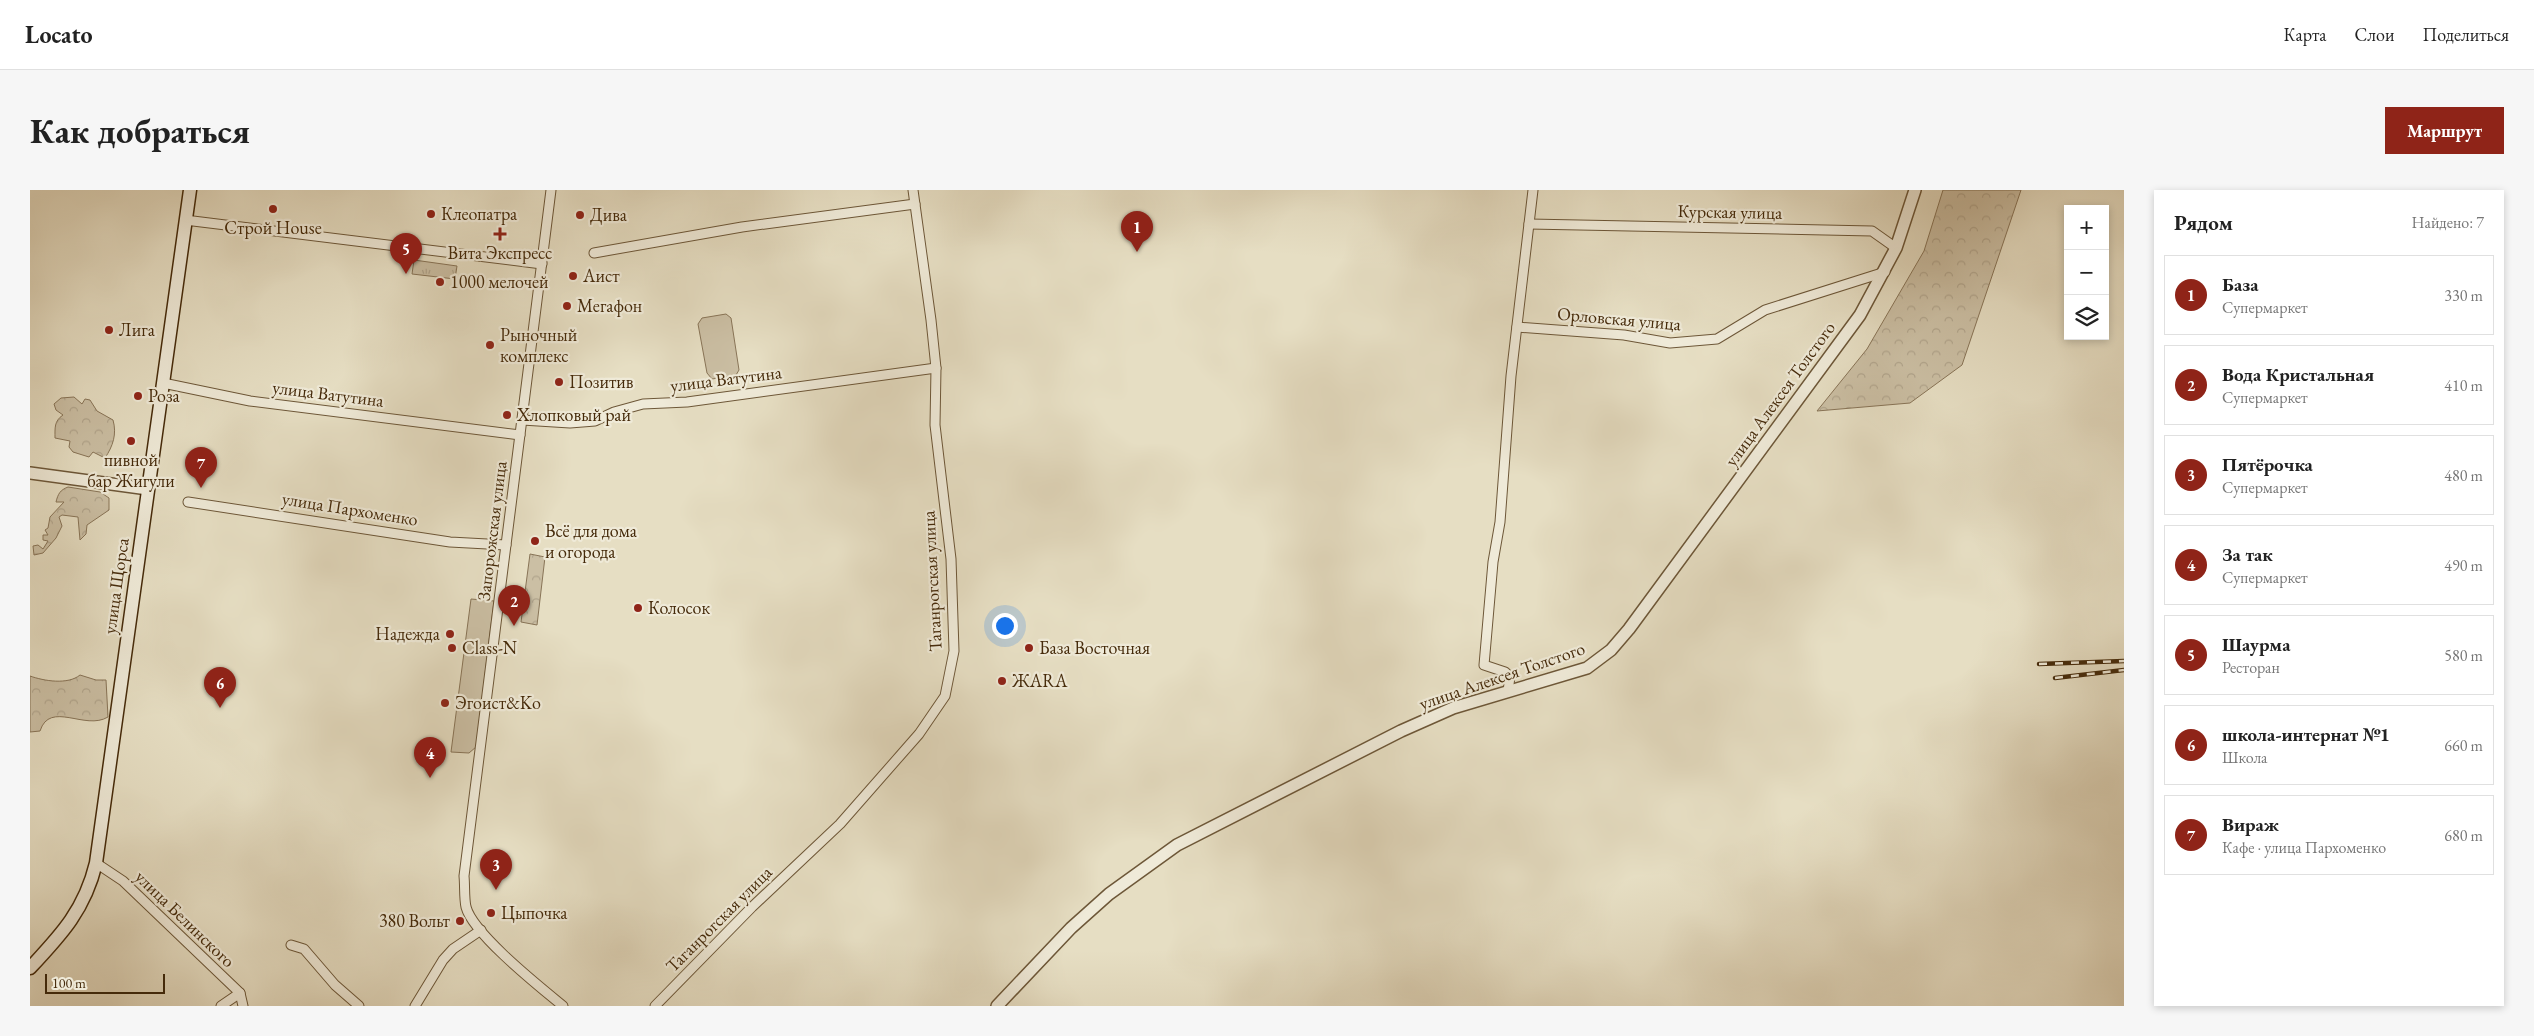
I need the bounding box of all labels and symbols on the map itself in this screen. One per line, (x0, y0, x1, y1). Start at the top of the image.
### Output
street label: Курская улица (1677, 199, 1783, 224)
place label: Клеопатра (441, 202, 518, 225)
marker: Строй House (267, 203, 279, 215)
place label: Дива (590, 203, 628, 226)
marker: Клеопатра (425, 208, 437, 220)
marker: Дива (574, 209, 586, 221)
pin: 1 (1121, 211, 1153, 252)
place label: Строй House (224, 216, 322, 239)
marker: Вита Экспресс (494, 228, 506, 240)
pin: 5 (390, 233, 422, 274)
place label: Вита Экспресс (448, 241, 552, 264)
place label: Аист (582, 264, 620, 287)
place label: 1000 мелочей (450, 270, 549, 293)
marker: Аист (567, 270, 579, 282)
marker: 1000 мелочей (434, 276, 446, 288)
place label: Мегафон (577, 294, 642, 317)
marker: Мегафон (561, 300, 573, 312)
street label: Орловская улица (1556, 302, 1683, 335)
street label: улица Алексея Толстого (1719, 317, 1840, 471)
place label: Лига (119, 318, 156, 341)
place label: Рыночный комплекс (500, 323, 578, 367)
marker: Лига (103, 324, 115, 336)
marker: Рыночный комплекс (484, 339, 496, 351)
street label: улица Ватутина (669, 360, 784, 397)
place label: Позитив (569, 370, 634, 393)
street label: улица Ватутина (271, 375, 386, 412)
marker: Позитив (553, 376, 565, 388)
place label: Роза (148, 384, 181, 407)
marker: Роза (132, 390, 144, 402)
place label: Хлопковый рай (516, 403, 631, 426)
marker: Хлопковый рай (501, 409, 513, 421)
marker: пивной бар Жигули (125, 435, 137, 447)
pin: 7 (185, 447, 217, 488)
place label: пивной бар Жигули (87, 448, 175, 492)
street label: Запорожская улица (472, 459, 512, 602)
street label: улица Пархоменко (280, 486, 420, 531)
street label: Таганрогская улица (916, 509, 947, 652)
place label: Всё для дома и огорода (545, 519, 638, 563)
marker: Всё для дома и огорода (529, 535, 541, 547)
street label: улица Щорса (97, 536, 134, 635)
pin: 2 (498, 585, 530, 626)
place label: Колосок (648, 596, 710, 619)
marker: Колосок (632, 602, 644, 614)
your location (992, 613, 1018, 639)
place label: Надежда (375, 622, 441, 645)
marker: Надежда (444, 628, 456, 640)
place label: Class-N (462, 636, 518, 659)
place label: База Восточная (1039, 636, 1150, 659)
street label: улица Алексея Толстого (1416, 636, 1588, 715)
marker: Class-N (446, 642, 458, 654)
marker: База Восточная (1023, 642, 1035, 654)
pin: 6 (204, 667, 236, 708)
place label: ЖАRА (1011, 669, 1068, 692)
marker: ЖАRА (996, 675, 1008, 687)
place label: Эгоист&Kо (455, 691, 541, 714)
marker: Эгоист&Kо (439, 697, 451, 709)
pin: 4 (414, 737, 446, 778)
pin: 3 (480, 849, 512, 890)
street label: Таганрогская улица (661, 860, 777, 977)
street label: улица Белинского (131, 865, 240, 972)
place label: Цыпочка (501, 901, 568, 924)
marker: Цыпочка (485, 907, 497, 919)
place label: 380 Вольт (379, 909, 451, 932)
marker: 380 Вольт (454, 915, 466, 927)
scale bar (45, 971, 165, 994)

